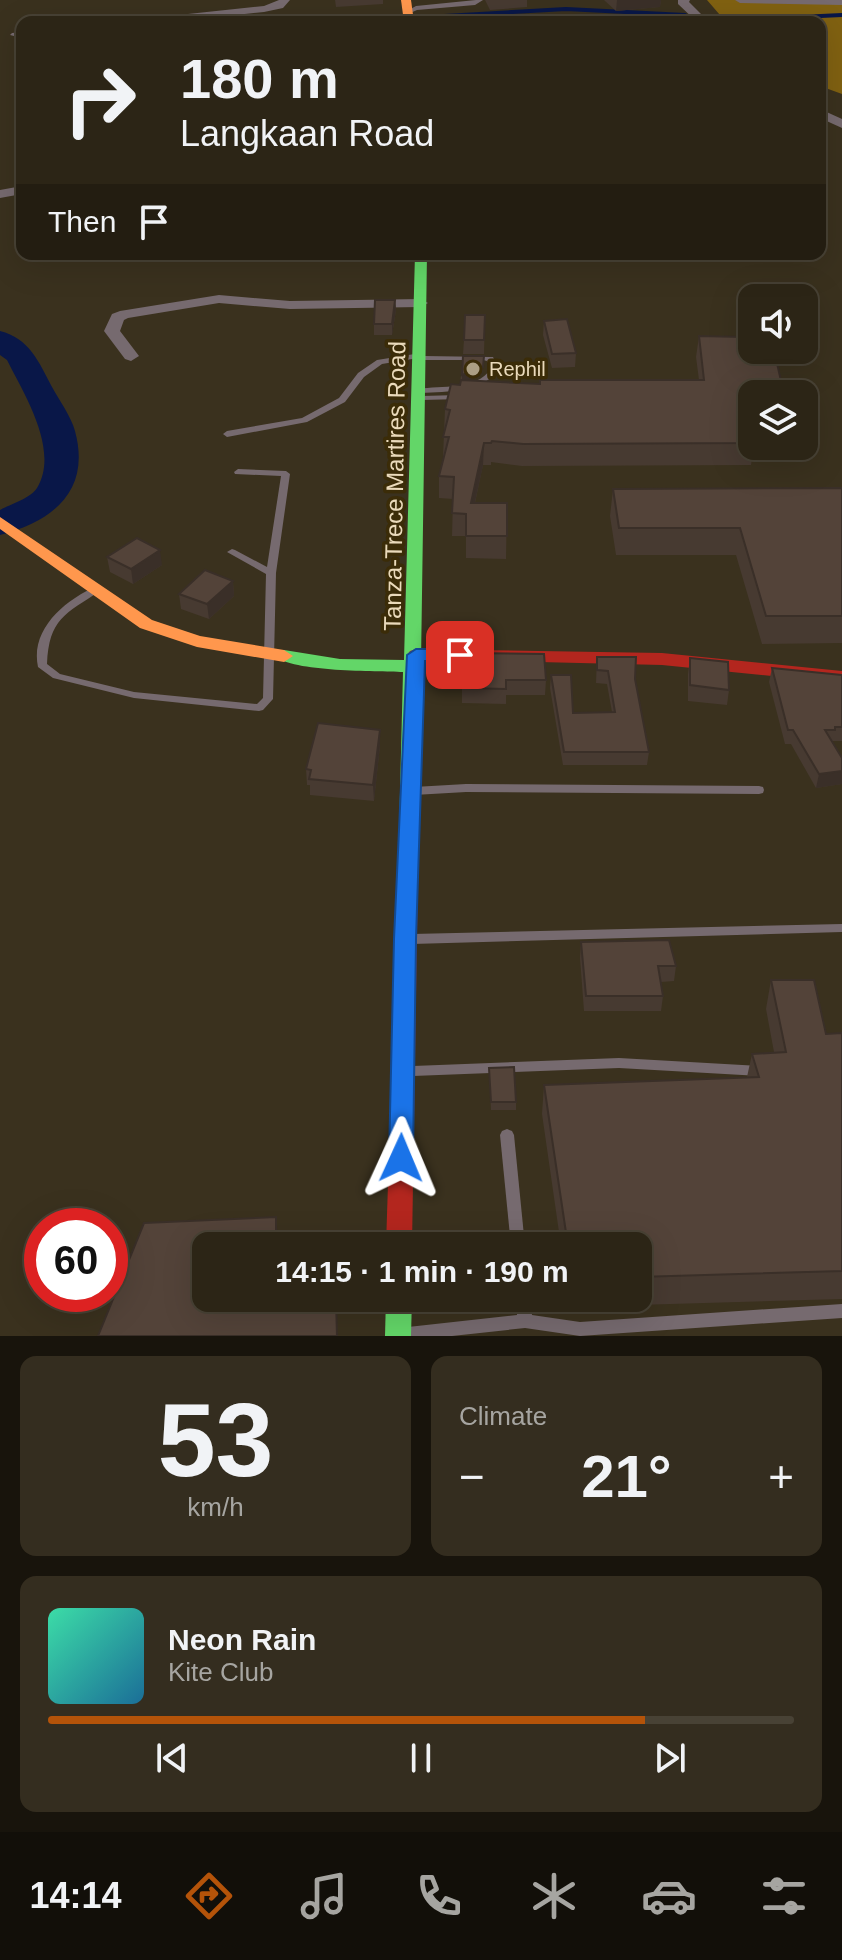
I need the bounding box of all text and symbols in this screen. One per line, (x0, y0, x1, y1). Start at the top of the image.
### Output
text: 180 m (180, 47, 339, 110)
icon: right (48, 48, 152, 152)
text: Langkaan Road (180, 113, 434, 154)
icon: arrive (132, 200, 176, 244)
text: Then (48, 205, 116, 238)
map controls (738, 284, 818, 460)
button: sound (738, 284, 818, 364)
street label: Tanza-Trece Martires Road (378, 341, 411, 631)
place label: Rephil (489, 358, 546, 380)
marker: Rephil (464, 360, 482, 378)
button: layers (738, 380, 818, 460)
pin (426, 621, 494, 689)
icon: arrive (438, 633, 482, 677)
position arrow (359, 1116, 443, 1200)
speed limit sign: 60 (24, 1208, 128, 1312)
text: 14:15 · 1 min · 190 m (275, 1255, 569, 1288)
text: 53 (158, 1382, 273, 1498)
text: Climate (459, 1401, 547, 1431)
text: 21° (581, 1443, 672, 1510)
text: − (459, 1452, 485, 1501)
text: + (768, 1452, 794, 1501)
text: km/h (187, 1492, 244, 1522)
text: Neon Rain (168, 1623, 316, 1656)
text: Kite Club (168, 1657, 274, 1687)
icon: previous (150, 1736, 194, 1780)
icon: pause (399, 1736, 443, 1780)
icon: next (648, 1736, 692, 1780)
icon: directions (181, 1868, 237, 1924)
icon: music (296, 1868, 352, 1924)
icon: phone (411, 1868, 467, 1924)
icon: climate (526, 1868, 582, 1924)
icon: car (641, 1868, 697, 1924)
icon: filters (756, 1868, 812, 1924)
text: 14:14 (30, 1875, 122, 1916)

